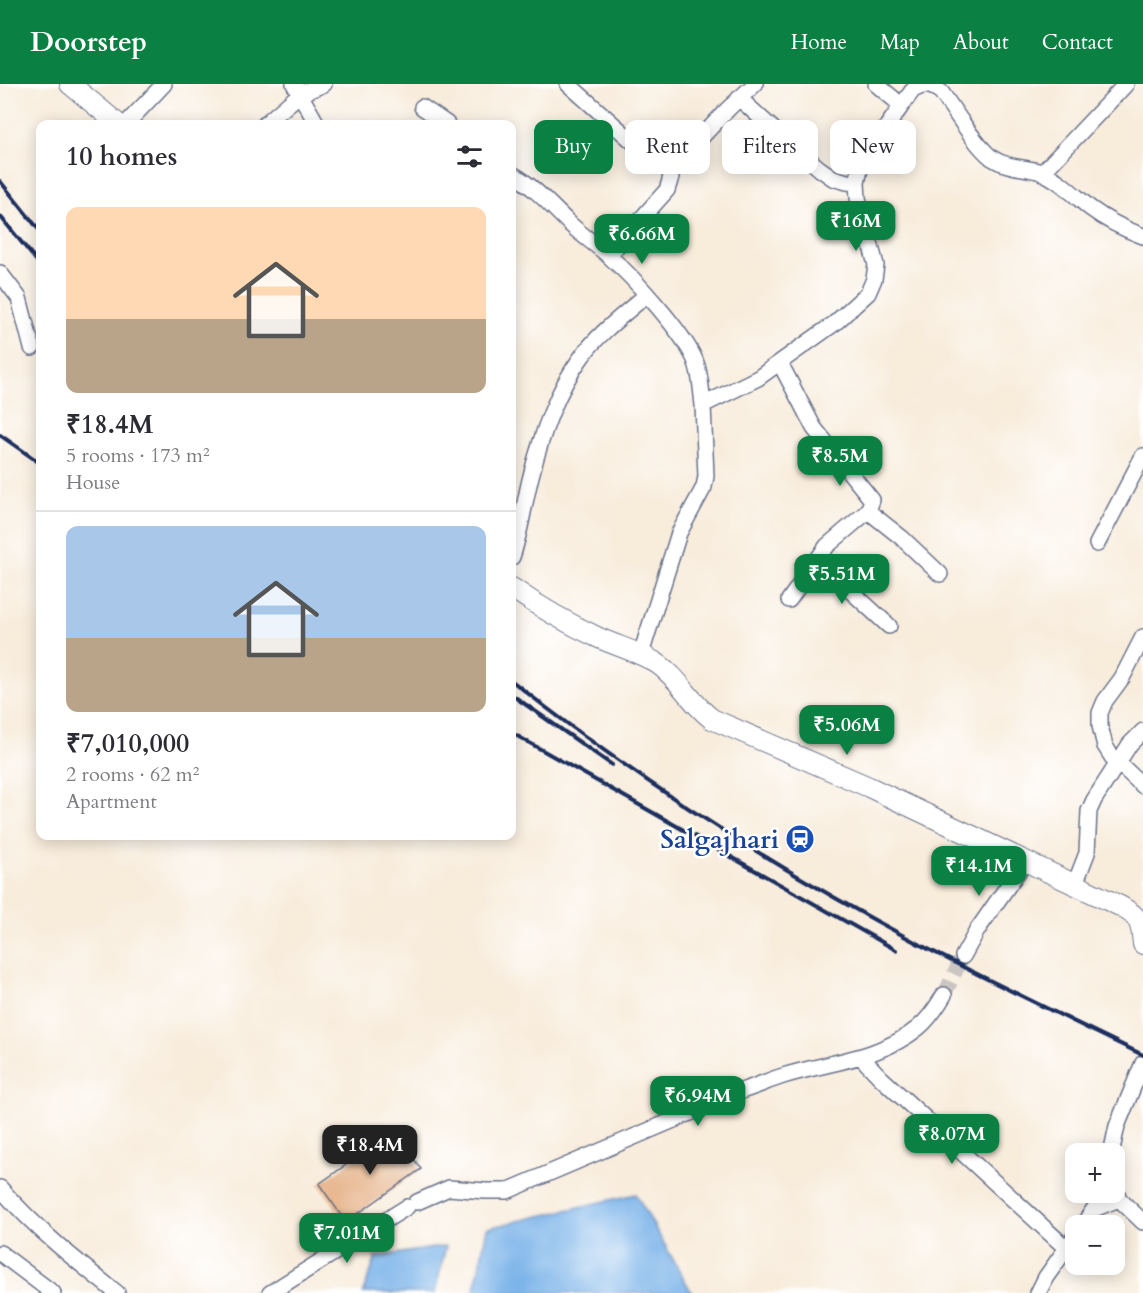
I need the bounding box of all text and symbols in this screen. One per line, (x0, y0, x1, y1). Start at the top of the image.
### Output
text: Doorstep (30, 23, 147, 61)
text: Home (791, 28, 847, 57)
text: Map (880, 28, 920, 57)
text: About (953, 28, 1009, 57)
text: Contact (1042, 28, 1113, 57)
chip: Buy (534, 120, 613, 174)
chip: Rent (625, 120, 710, 174)
chip: Filters (722, 120, 818, 174)
chip: New (830, 120, 916, 174)
text: 10 homes (66, 139, 177, 174)
icon: filters (453, 140, 486, 173)
pin: ₹16M (820, 201, 892, 252)
text: ₹16M (830, 207, 882, 234)
pin: ₹6.66M (593, 214, 691, 265)
text: ₹6.66M (608, 220, 676, 247)
icon: home (222, 246, 330, 354)
text: ₹18.4M (66, 407, 154, 442)
pin: ₹8.5M (798, 436, 882, 487)
text: 5 rooms · 173 m² (66, 442, 210, 469)
text: ₹8.5M (811, 442, 869, 469)
text: House (66, 469, 120, 496)
pin: ₹5.51M (793, 554, 891, 605)
text: ₹5.51M (808, 560, 876, 587)
icon: home (222, 565, 330, 673)
pin: ₹5.06M (798, 705, 896, 756)
text: ₹5.06M (813, 711, 881, 738)
text: ₹7,010,000 (66, 726, 189, 761)
text: 2 rooms · 62 m² (66, 761, 199, 788)
text: Apartment (66, 788, 157, 815)
place label: Salgajhari (660, 822, 779, 857)
station icon: Salgajhari (784, 823, 816, 855)
pin: ₹14.1M (930, 846, 1028, 897)
text: ₹14.1M (945, 852, 1013, 879)
pin: ₹6.94M (649, 1076, 747, 1127)
text: ₹6.94M (664, 1082, 732, 1109)
pin: ₹8.07M (903, 1114, 1001, 1165)
text: ₹8.07M (918, 1120, 986, 1147)
pin: ₹18.4M (321, 1125, 419, 1176)
text: ₹18.4M (336, 1131, 404, 1158)
map controls (1065, 1143, 1125, 1275)
button: + (1065, 1143, 1125, 1203)
pin: ₹7.01M (298, 1213, 396, 1264)
button: − (1065, 1215, 1125, 1275)
text: ₹7.01M (313, 1219, 381, 1246)

